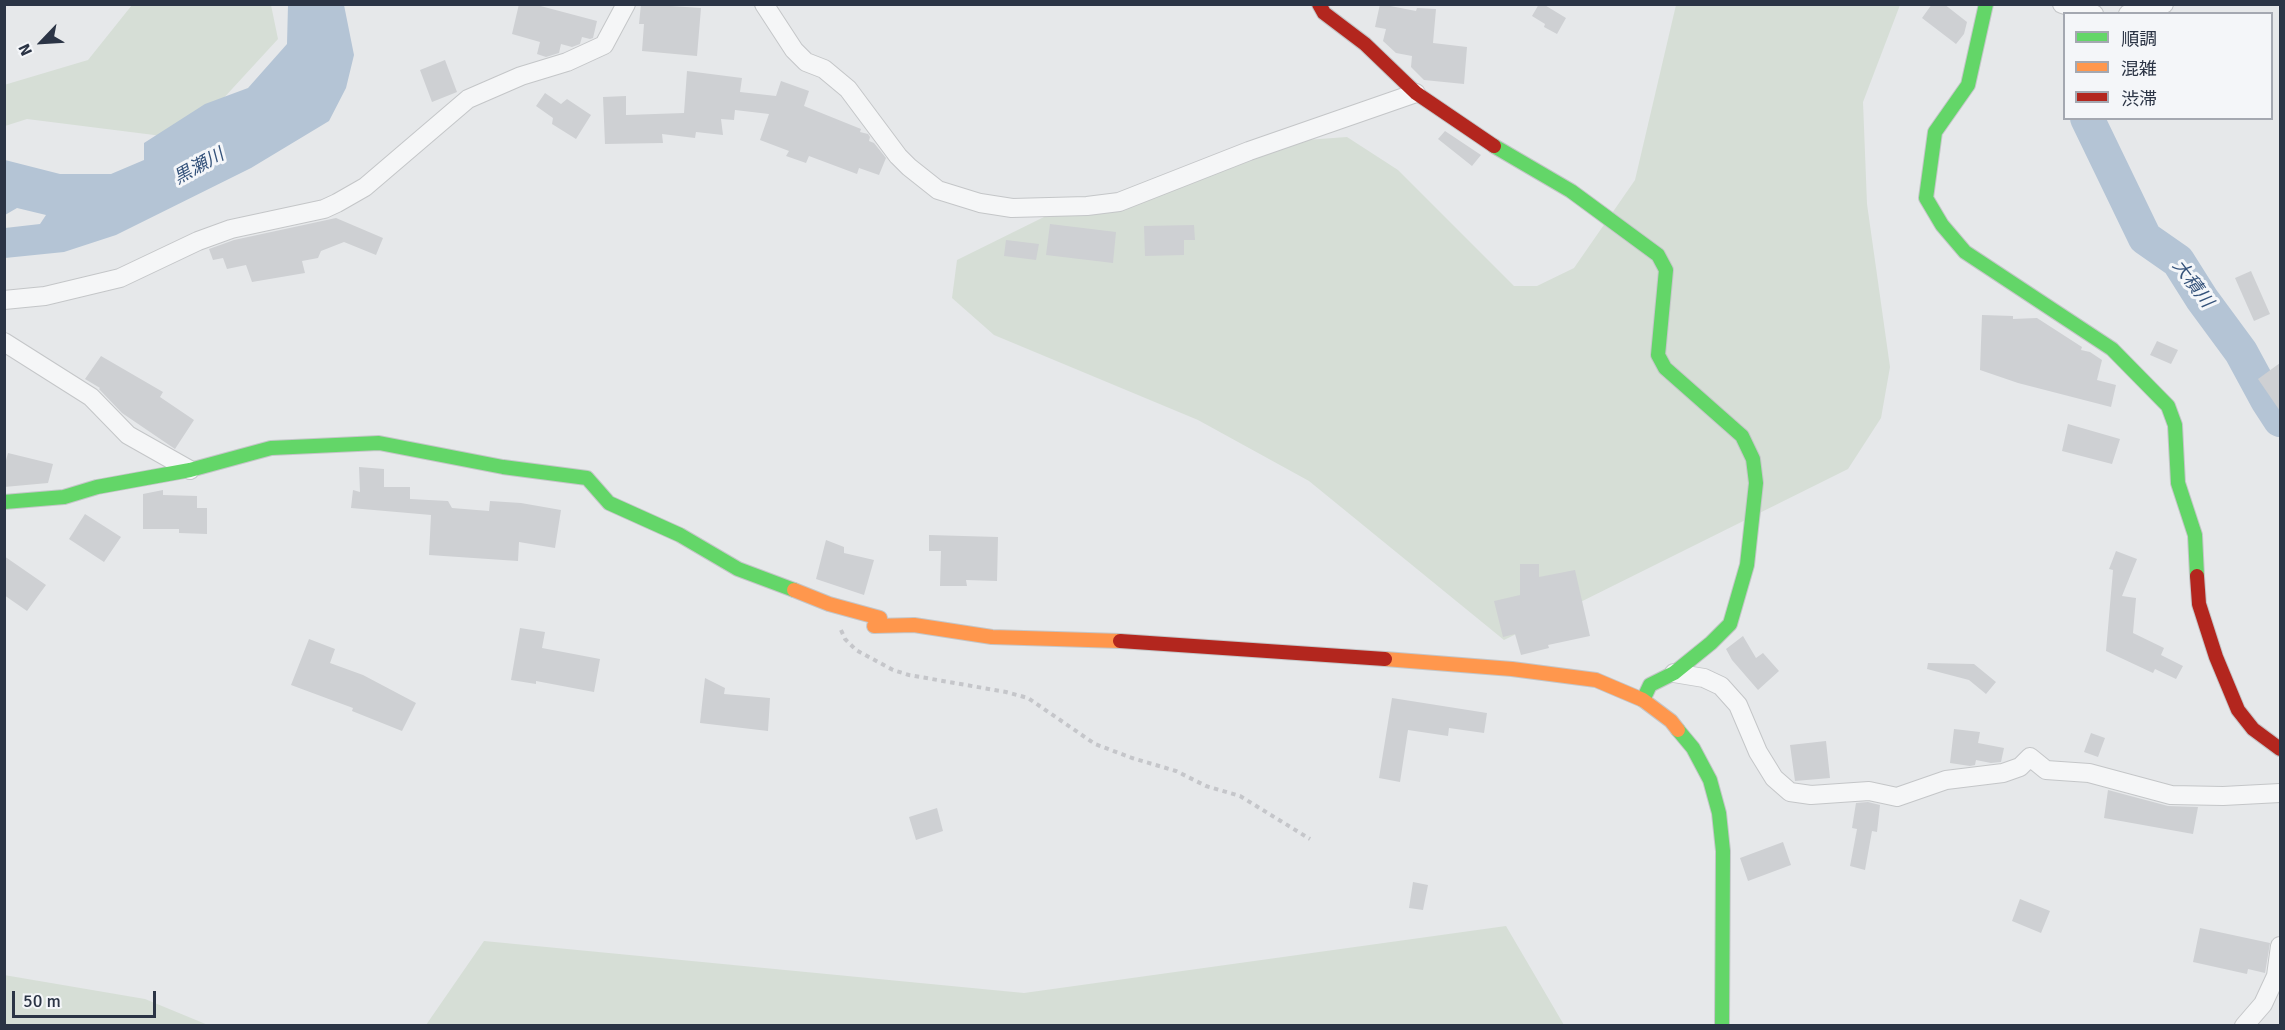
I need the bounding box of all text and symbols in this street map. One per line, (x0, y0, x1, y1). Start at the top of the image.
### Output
north arrow (12, 12, 72, 72)
legend (2063, 12, 2273, 120)
text: 順調 (2121, 28, 2157, 50)
text: N (14, 40, 37, 59)
text: 混雑 (2121, 58, 2157, 80)
text: 渋滞 (2121, 88, 2157, 110)
water label: 黒瀬川 (170, 144, 228, 190)
water label: 大積川 (2167, 256, 2217, 312)
scale bar (15, 979, 159, 1017)
text: 50 m (23, 990, 61, 1012)

